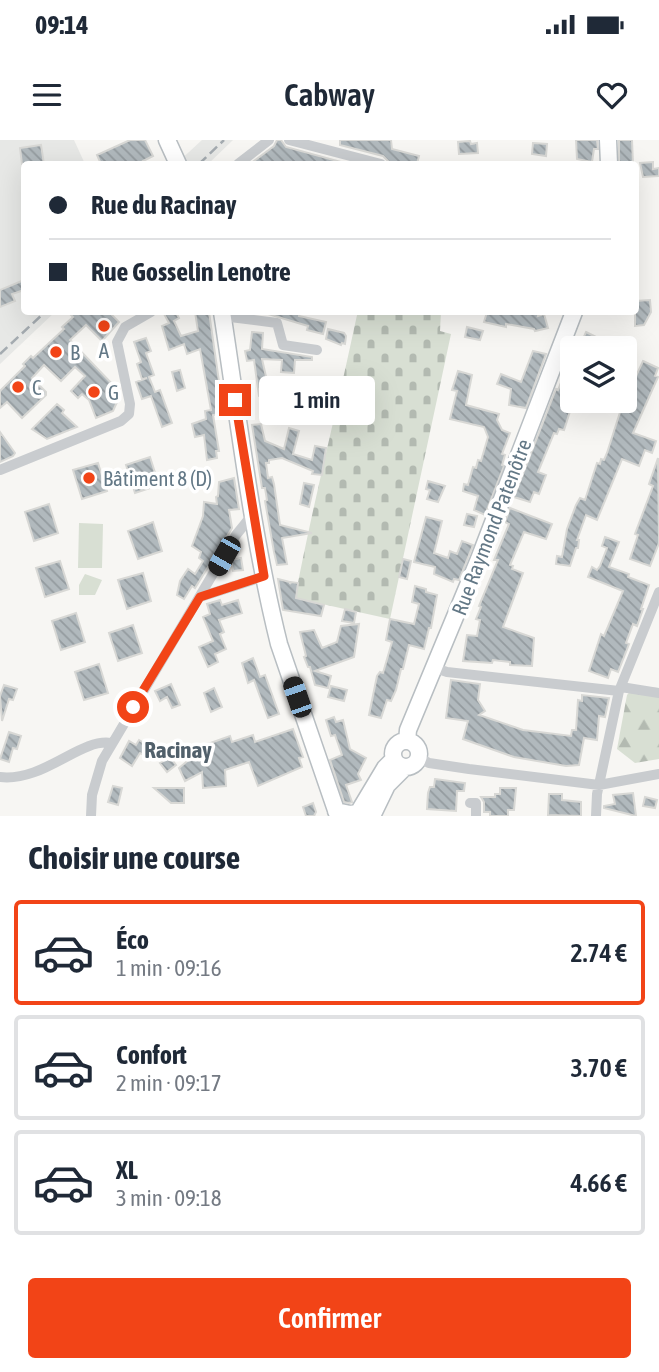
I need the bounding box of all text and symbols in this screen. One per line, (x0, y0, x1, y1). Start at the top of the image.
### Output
text: 09:14 (35, 10, 89, 40)
icon: menu (28, 76, 66, 114)
text: Cabway (284, 76, 375, 113)
icon: heart (593, 76, 631, 114)
text: Rue du Racinay (91, 190, 236, 220)
text: Rue Gosselin Lenotre (91, 257, 291, 287)
marker: A (96, 318, 112, 334)
map controls (560, 336, 637, 413)
button: layers (560, 336, 637, 413)
place label: A (99, 338, 110, 362)
place label: B (70, 340, 80, 364)
marker: B (48, 344, 64, 360)
place label: C (32, 375, 42, 399)
callout: 1 min (260, 376, 375, 424)
marker: C (10, 379, 26, 395)
place label: G (108, 380, 119, 404)
marker: G (86, 384, 102, 400)
route end (219, 384, 251, 416)
text: 1 min (294, 387, 340, 413)
street label: Rue Raymond Patenôtre (446, 435, 536, 619)
place label: Bâtiment 8 (D) (103, 466, 212, 490)
marker: Bâtiment 8 (D) (81, 470, 97, 486)
car (205, 533, 244, 579)
car (281, 674, 314, 720)
route start (117, 691, 149, 723)
district label: Racinay (144, 737, 212, 763)
text: Choisir une course (28, 839, 240, 876)
icon: car (32, 921, 95, 984)
text: Éco (116, 925, 149, 955)
text: 2.74 € (570, 938, 627, 968)
text: 1 min · 09:16 (116, 955, 222, 981)
icon: car (32, 1036, 95, 1099)
text: Confort (116, 1040, 187, 1070)
text: 3.70 € (570, 1053, 627, 1083)
text: 2 min · 09:17 (116, 1070, 222, 1096)
icon: car (32, 1151, 95, 1214)
text: XL (116, 1155, 138, 1185)
text: 4.66 € (570, 1168, 627, 1198)
text: 3 min · 09:18 (116, 1185, 222, 1211)
button: Confirmer (28, 1278, 631, 1358)

